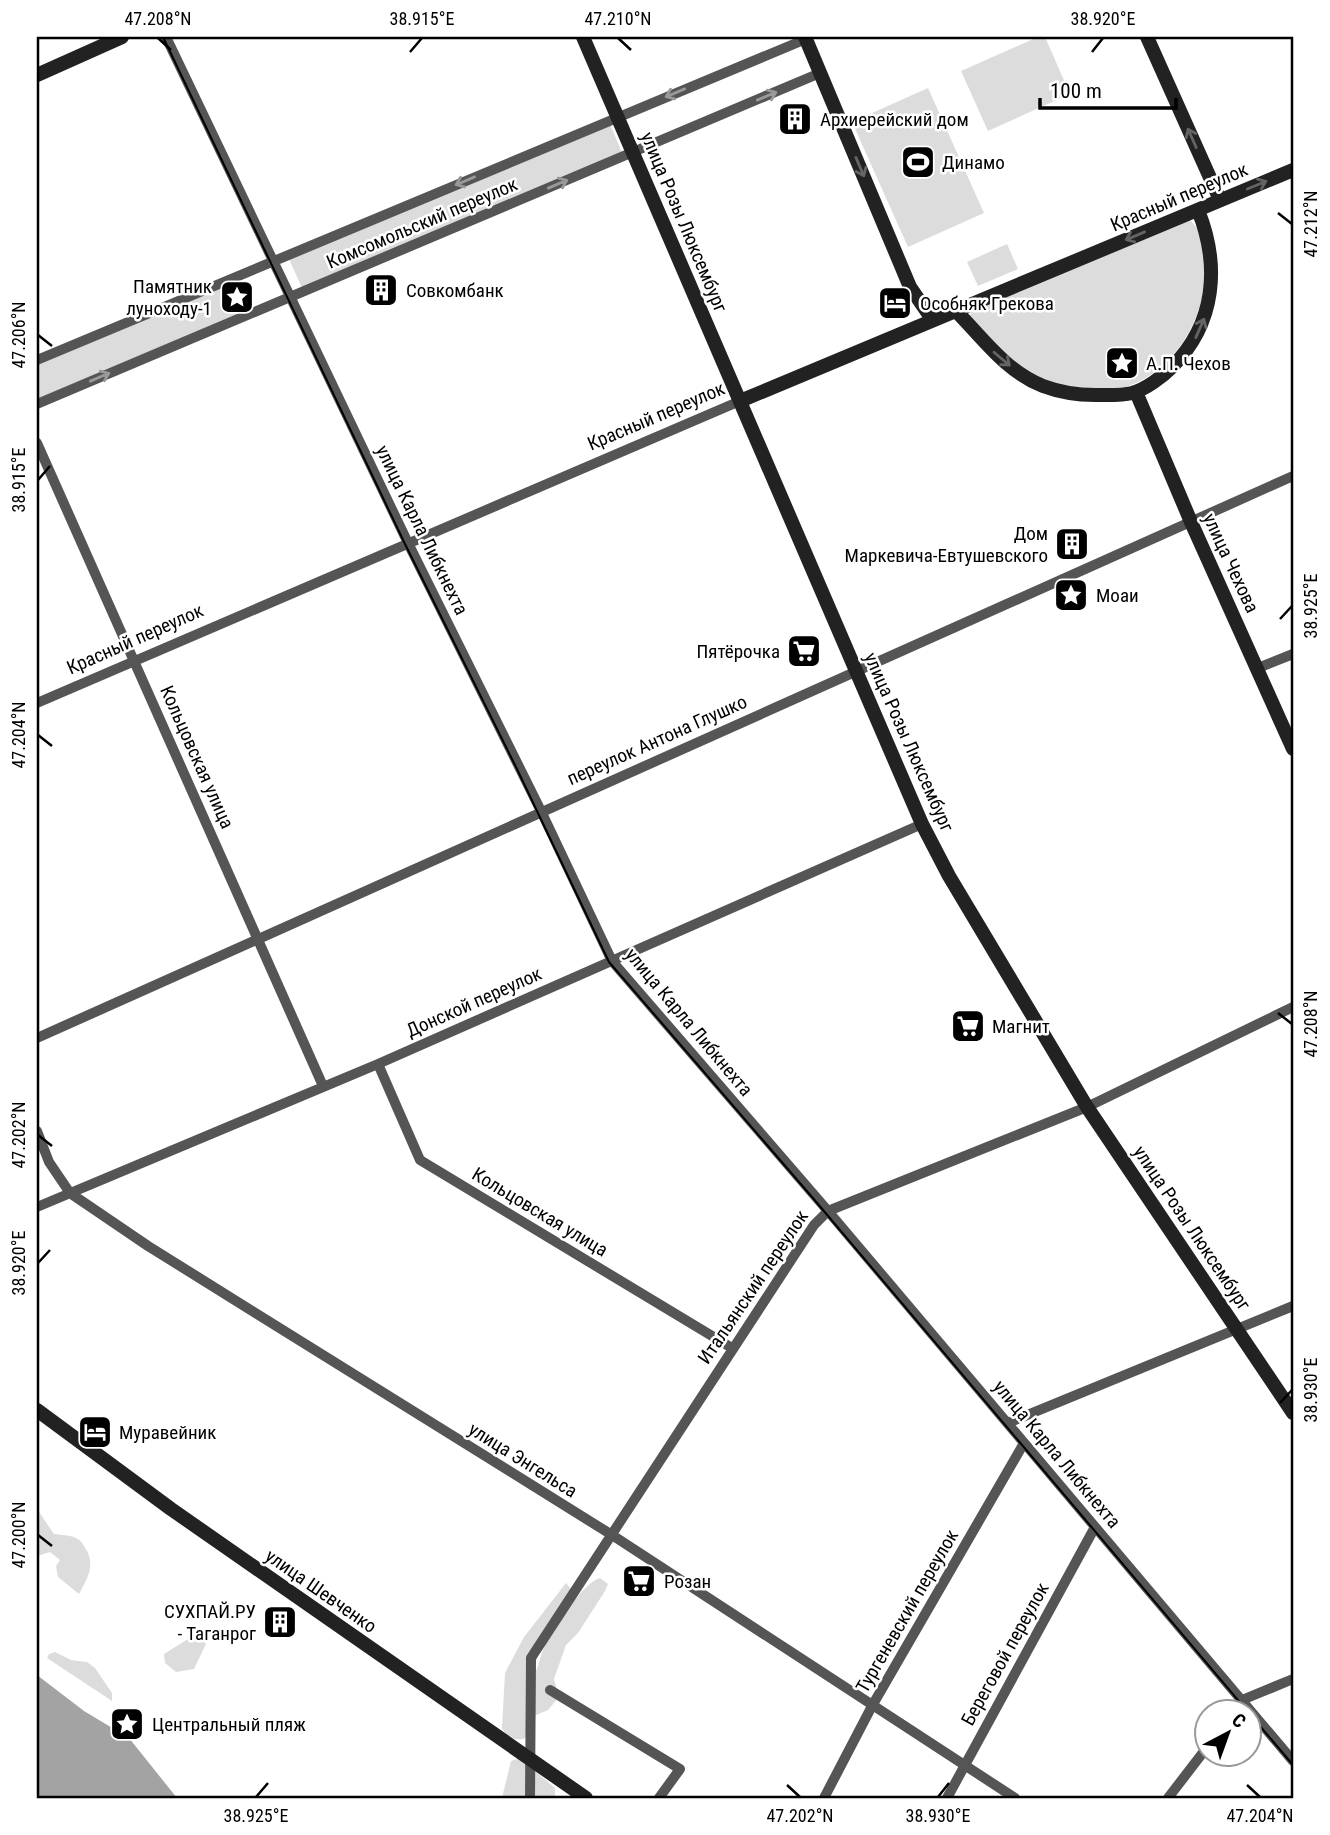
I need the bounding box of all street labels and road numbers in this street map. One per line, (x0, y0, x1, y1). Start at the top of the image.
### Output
street label: улица Розы Люксембург (636, 128, 732, 316)
street label: Красный переулок (1107, 158, 1251, 236)
street label: Комсомольский переулок (323, 172, 521, 274)
street label: Красный переулок (584, 377, 728, 455)
street label: улица Карла Либкнехта (371, 441, 473, 619)
street label: улица Чехова (1198, 510, 1264, 616)
street label: Красный переулок (63, 599, 207, 679)
street label: улица Розы Люксембург (859, 649, 959, 835)
street label: Кольцовская улица (155, 682, 239, 832)
street label: переулок Антона Глушко (563, 690, 751, 790)
street label: улица Карла Либкнехта (620, 943, 758, 1101)
street label: Донской переулок (403, 962, 545, 1042)
street label: улица Розы Люксембург (1128, 1141, 1256, 1315)
street label: Кольцовская улица (468, 1162, 612, 1262)
street label: Итальянский переулок (693, 1206, 813, 1368)
street label: улица Карла Либкнехта (988, 1375, 1126, 1533)
street label: улица Энгельса (464, 1417, 582, 1503)
street label: Тургеневский переулок (851, 1525, 963, 1697)
street label: улица Шевченко (261, 1544, 381, 1638)
street label: Береговой переулок (956, 1579, 1054, 1729)

